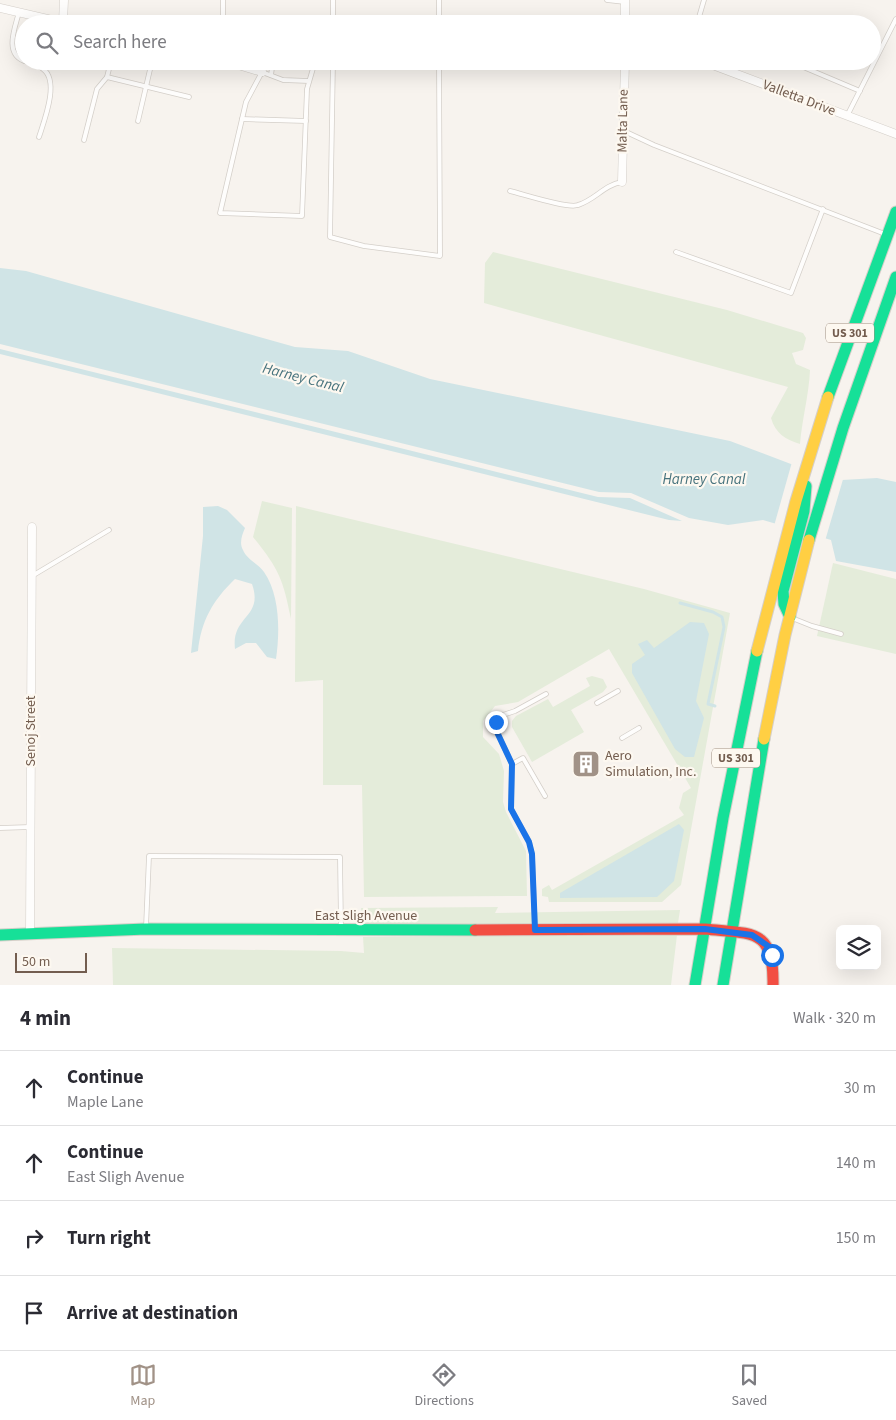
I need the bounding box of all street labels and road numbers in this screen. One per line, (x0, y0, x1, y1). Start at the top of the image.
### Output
street label: Valletta Drive (759, 75, 839, 121)
street label: Malta Lane (612, 89, 634, 153)
road number: US 301 (826, 323, 874, 342)
street label: Senoj Street (21, 695, 41, 767)
road number: US 301 (712, 748, 760, 768)
street label: East Sligh Avenue (315, 906, 417, 926)

